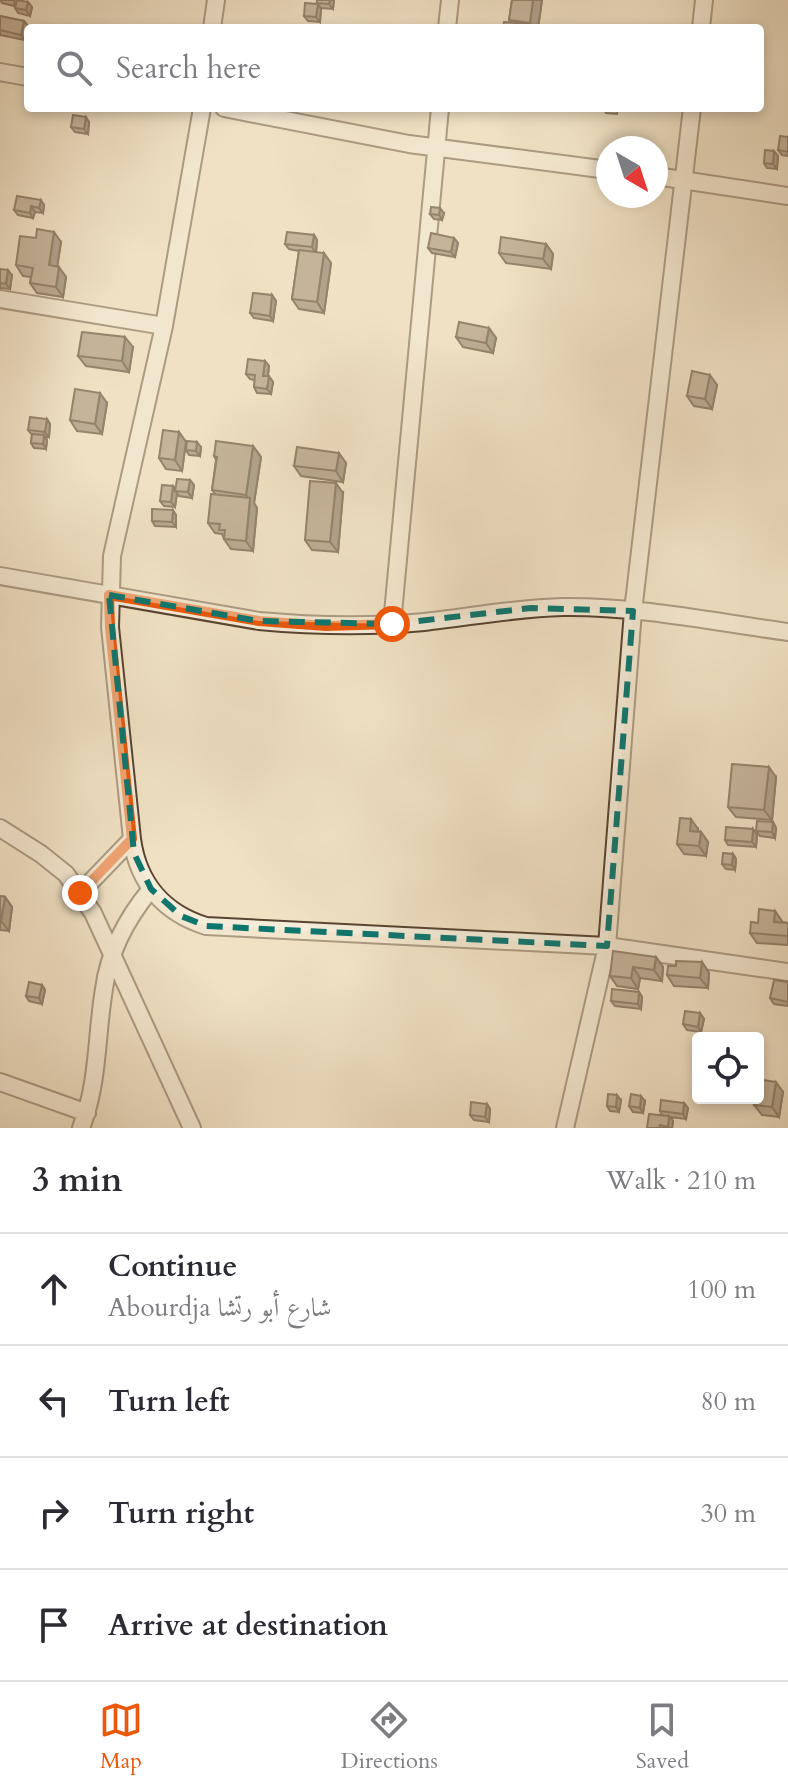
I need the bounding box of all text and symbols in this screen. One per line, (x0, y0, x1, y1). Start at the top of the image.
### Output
search box (24, 24, 764, 112)
icon: search (52, 46, 96, 90)
text: Search here (116, 48, 261, 89)
north arrow (596, 136, 668, 208)
route start (374, 606, 410, 642)
route end (62, 875, 98, 911)
map controls (692, 1032, 764, 1104)
button: locate (692, 1032, 764, 1104)
text: 3 min (32, 1157, 123, 1203)
text: Walk · 210 m (606, 1163, 756, 1198)
text: Continue (108, 1246, 237, 1287)
icon: ahead (32, 1267, 76, 1311)
text: 100 m (687, 1272, 756, 1307)
text: Abourdja شارع أبو رتشا (108, 1290, 332, 1325)
icon: left (32, 1379, 76, 1423)
text: Turn left (108, 1381, 230, 1422)
text: 80 m (700, 1384, 756, 1419)
icon: right (32, 1491, 76, 1535)
text: Turn right (108, 1493, 254, 1534)
text: 30 m (700, 1496, 756, 1531)
icon: arrive (32, 1603, 76, 1647)
text: Arrive at destination (108, 1605, 388, 1646)
tab: Map (99, 1698, 143, 1776)
tab: Directions (341, 1698, 438, 1776)
tab: Saved (636, 1698, 689, 1776)

